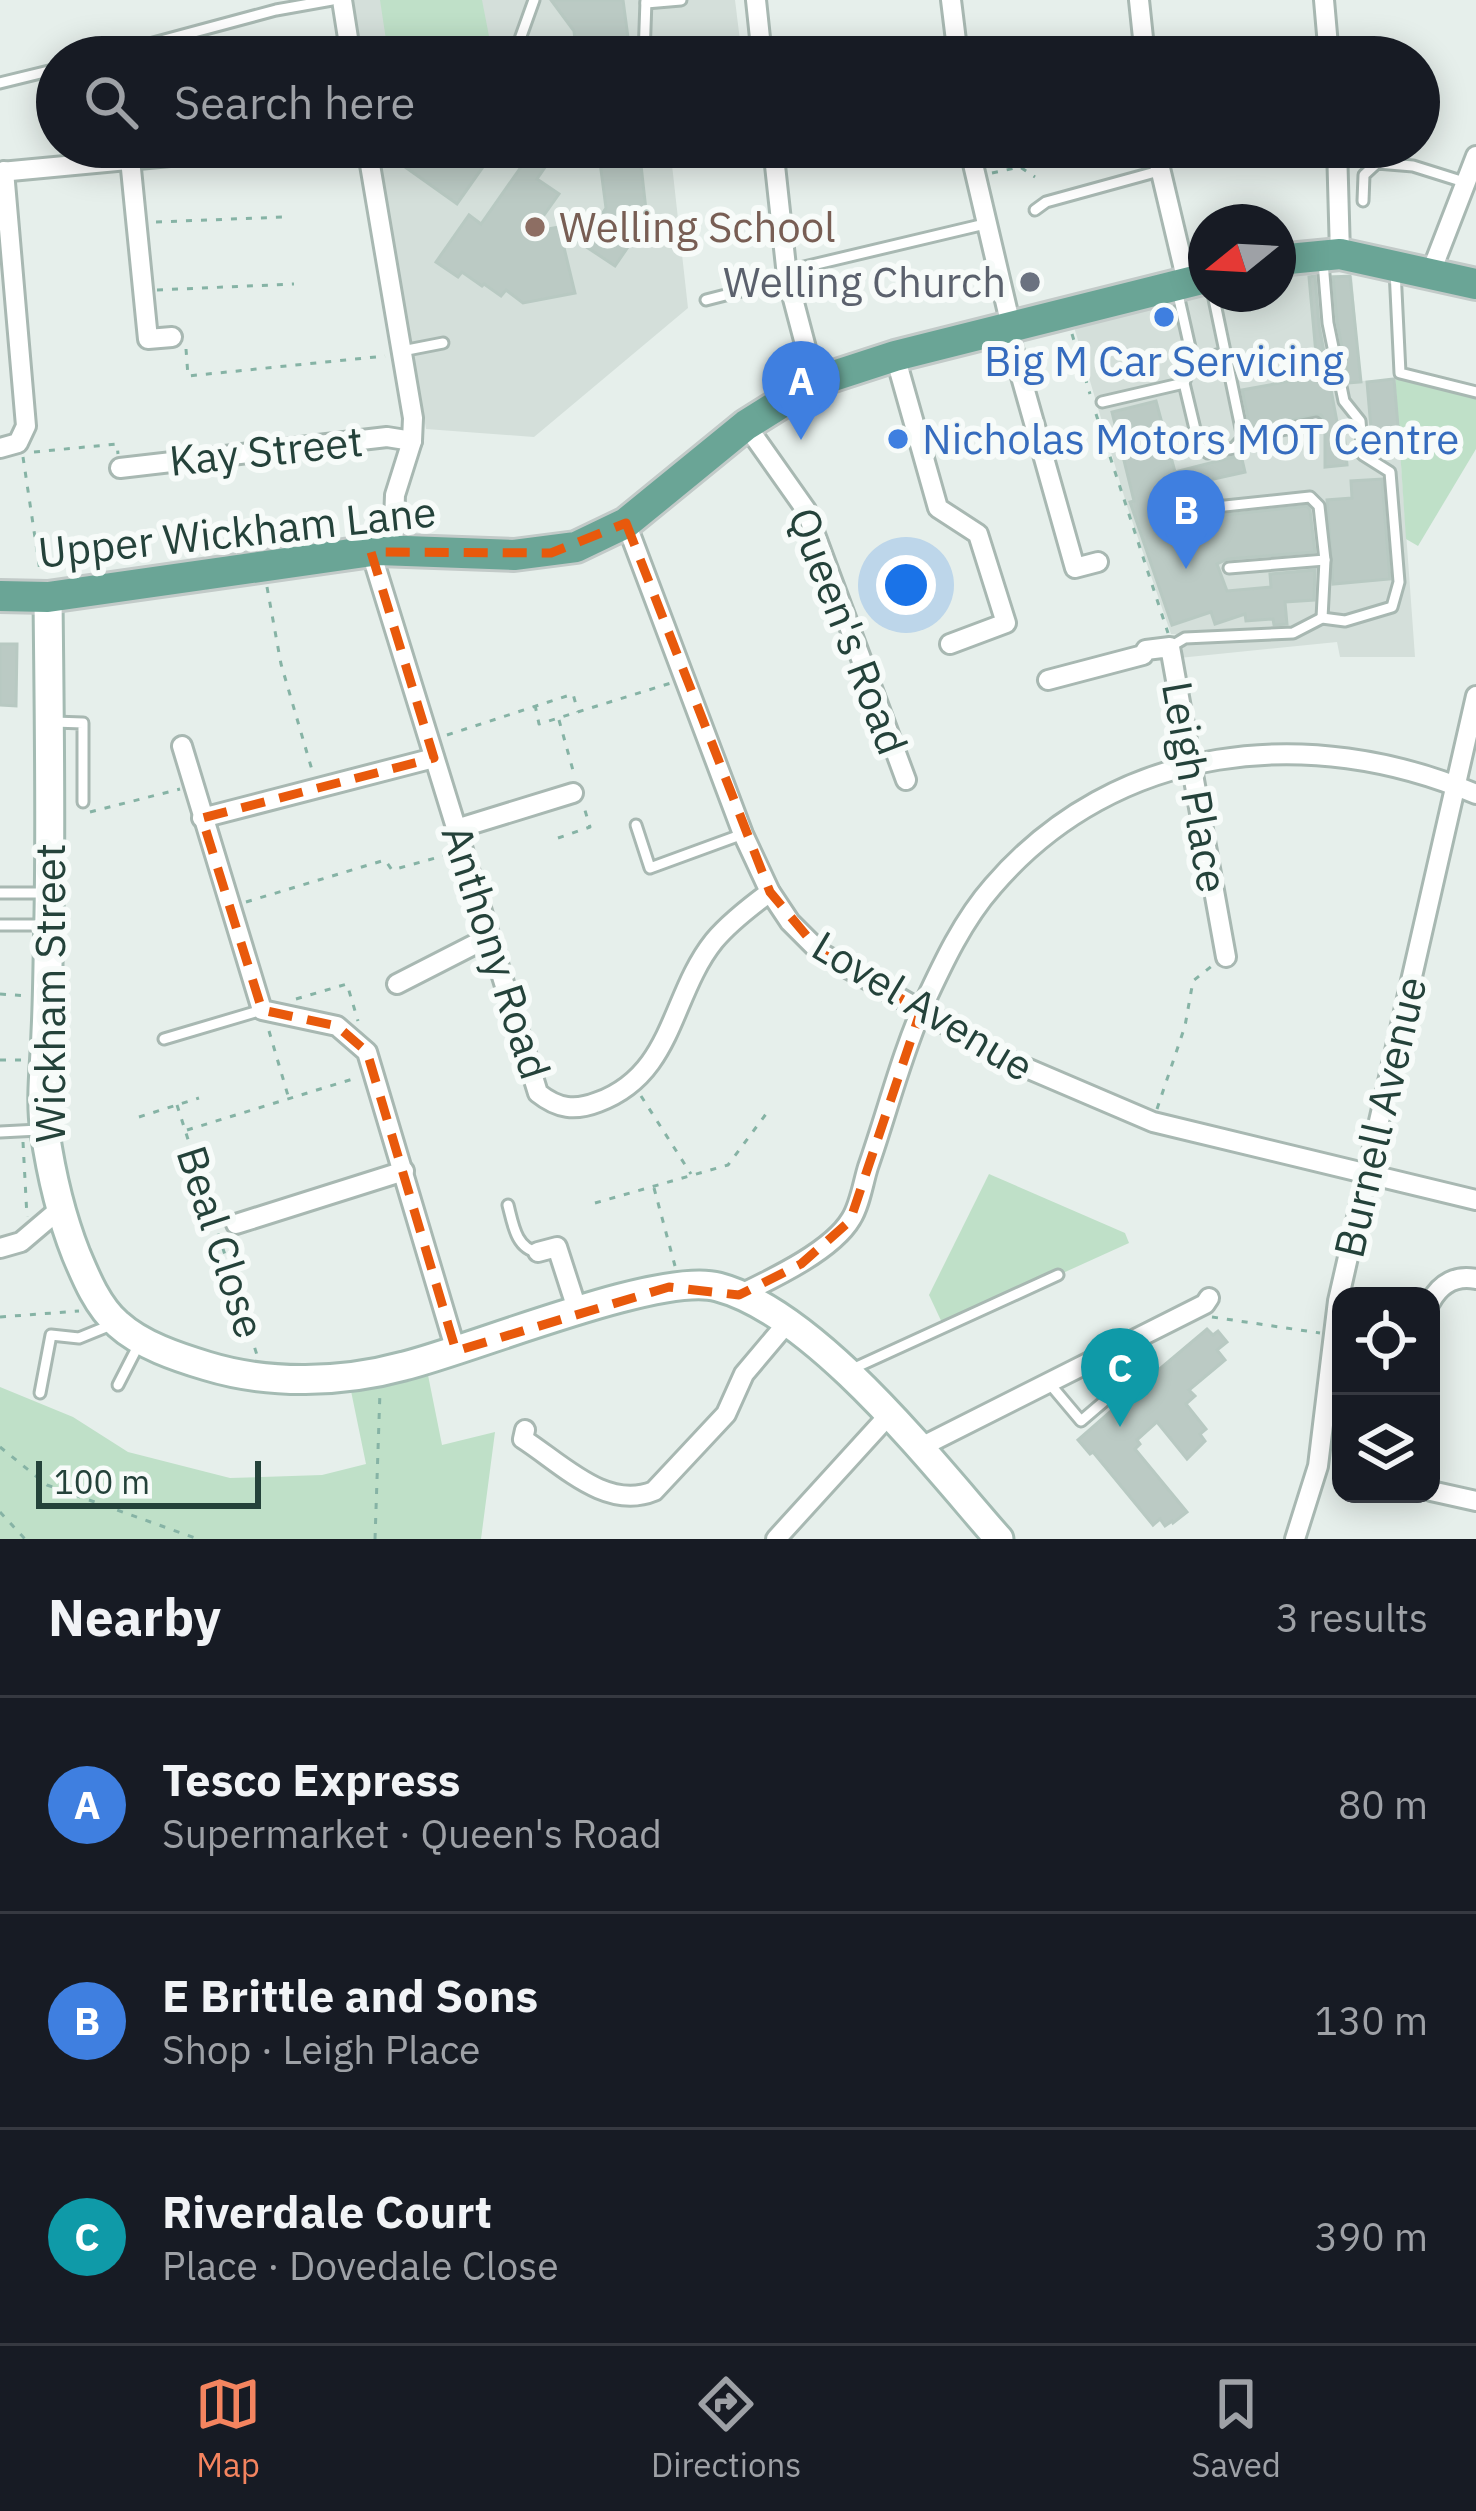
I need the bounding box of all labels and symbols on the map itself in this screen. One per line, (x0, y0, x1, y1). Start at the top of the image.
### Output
place label: Welling School (559, 199, 836, 254)
north arrow (1188, 204, 1296, 312)
marker: Welling School (522, 214, 548, 240)
place label: Welling Church (723, 254, 1006, 309)
marker: Welling Church (1017, 269, 1043, 295)
marker: Big M Car Servicing (1151, 304, 1177, 330)
place label: Big M Car Servicing (984, 333, 1344, 388)
pin: A (762, 341, 840, 440)
place label: Nicholas Motors MOT Centre (922, 411, 1459, 466)
street label: Kay Street (166, 413, 365, 488)
marker: Nicholas Motors MOT Centre (885, 426, 911, 452)
pin: B (1147, 470, 1225, 569)
street label: Upper Wickham Lane (35, 483, 439, 580)
street label: Queen's Road (776, 500, 921, 762)
your location (876, 555, 936, 615)
street label: Leigh Place (1150, 677, 1241, 897)
street label: Anthony Road (430, 818, 563, 1086)
street label: Wickham Street (22, 843, 77, 1143)
street label: Lovel Avenue (802, 918, 1044, 1093)
street label: Burnell Avenue (1321, 971, 1439, 1263)
street label: Beal Close (165, 1139, 278, 1345)
pin: C (1081, 1328, 1159, 1427)
scale bar (36, 1455, 261, 1508)

